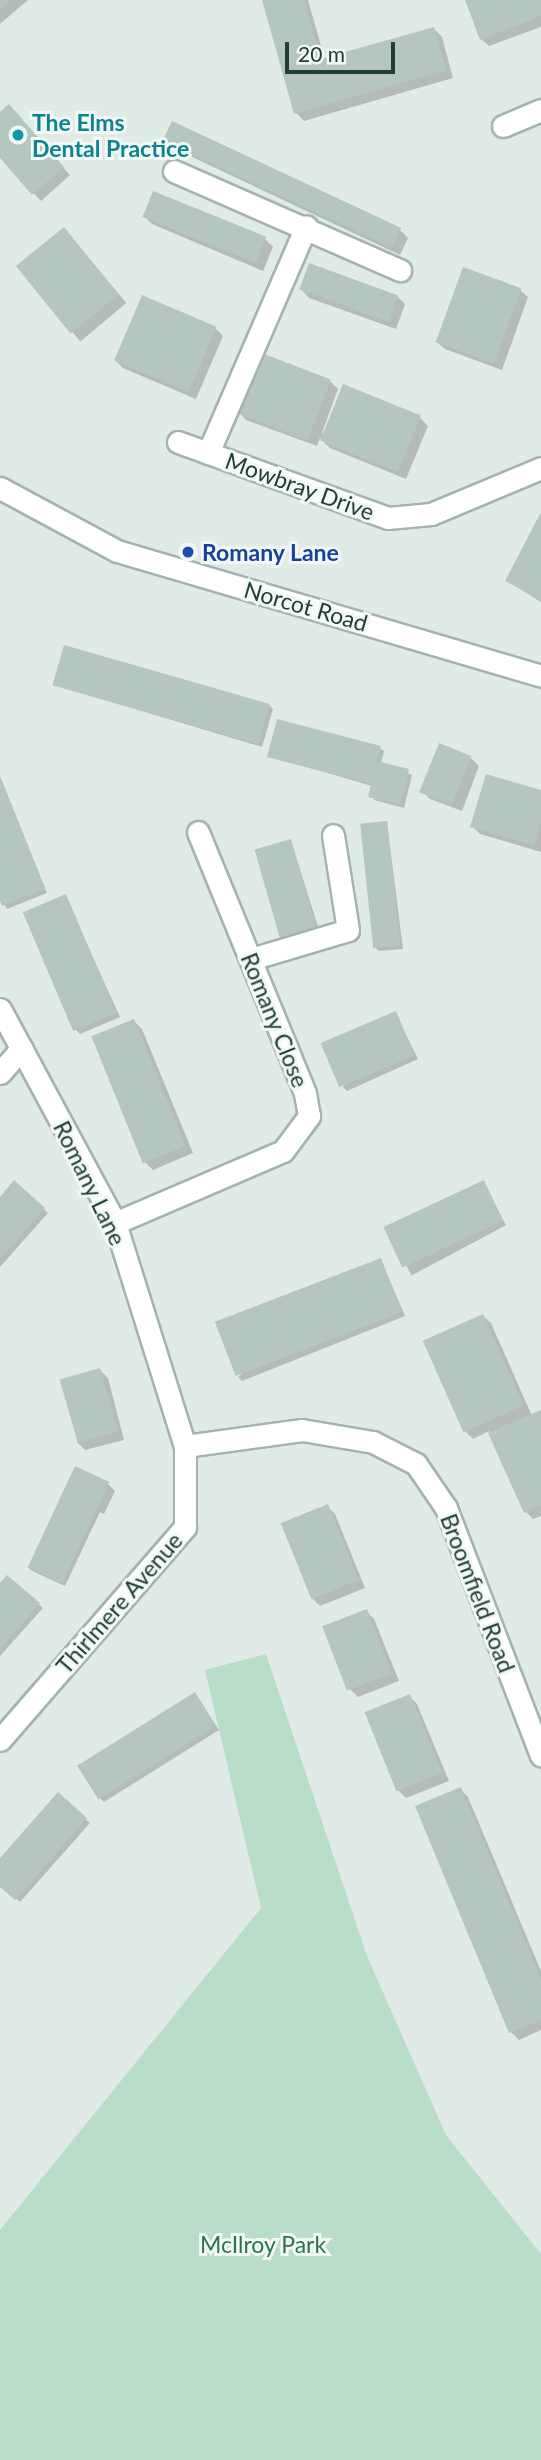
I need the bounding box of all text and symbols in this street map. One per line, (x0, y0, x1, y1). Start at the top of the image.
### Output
scale bar (289, 28, 399, 72)
text: 20 m (298, 41, 345, 66)
place label: The Elms Dental Practice (32, 108, 189, 162)
marker: The Elms Dental Practice (10, 127, 26, 143)
street label: Mowbray Drive (222, 446, 378, 526)
place label: Romany Lane (202, 538, 339, 566)
marker: Romany Lane (180, 544, 196, 560)
street label: Norcot Road (241, 575, 371, 637)
street label: Romany Close (235, 948, 315, 1092)
street label: Romany Lane (48, 1116, 132, 1250)
street label: Broomfield Road (435, 1510, 521, 1676)
street label: Thirlmere Avenue (50, 1527, 188, 1679)
park label: McIlroy Park (200, 2230, 326, 2258)

